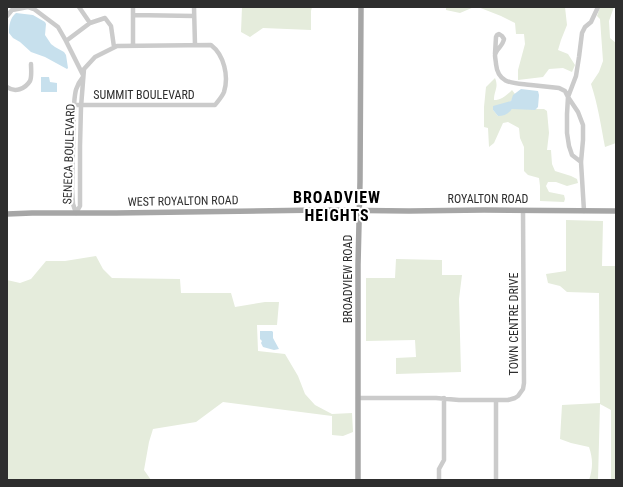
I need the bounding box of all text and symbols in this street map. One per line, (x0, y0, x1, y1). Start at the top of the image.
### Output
street label: SUMMIT BOULEVARD (93, 88, 195, 102)
street label: SENECA BOULEVARD (60, 103, 78, 205)
district label: BROADVIEW HEIGHTS (293, 188, 381, 225)
street label: ROYALTON ROAD (448, 192, 529, 206)
street label: WEST ROYALTON ROAD (127, 193, 239, 209)
street label: BROADVIEW ROAD (341, 235, 355, 323)
street label: TOWN CENTRE DRIVE (507, 273, 521, 375)

